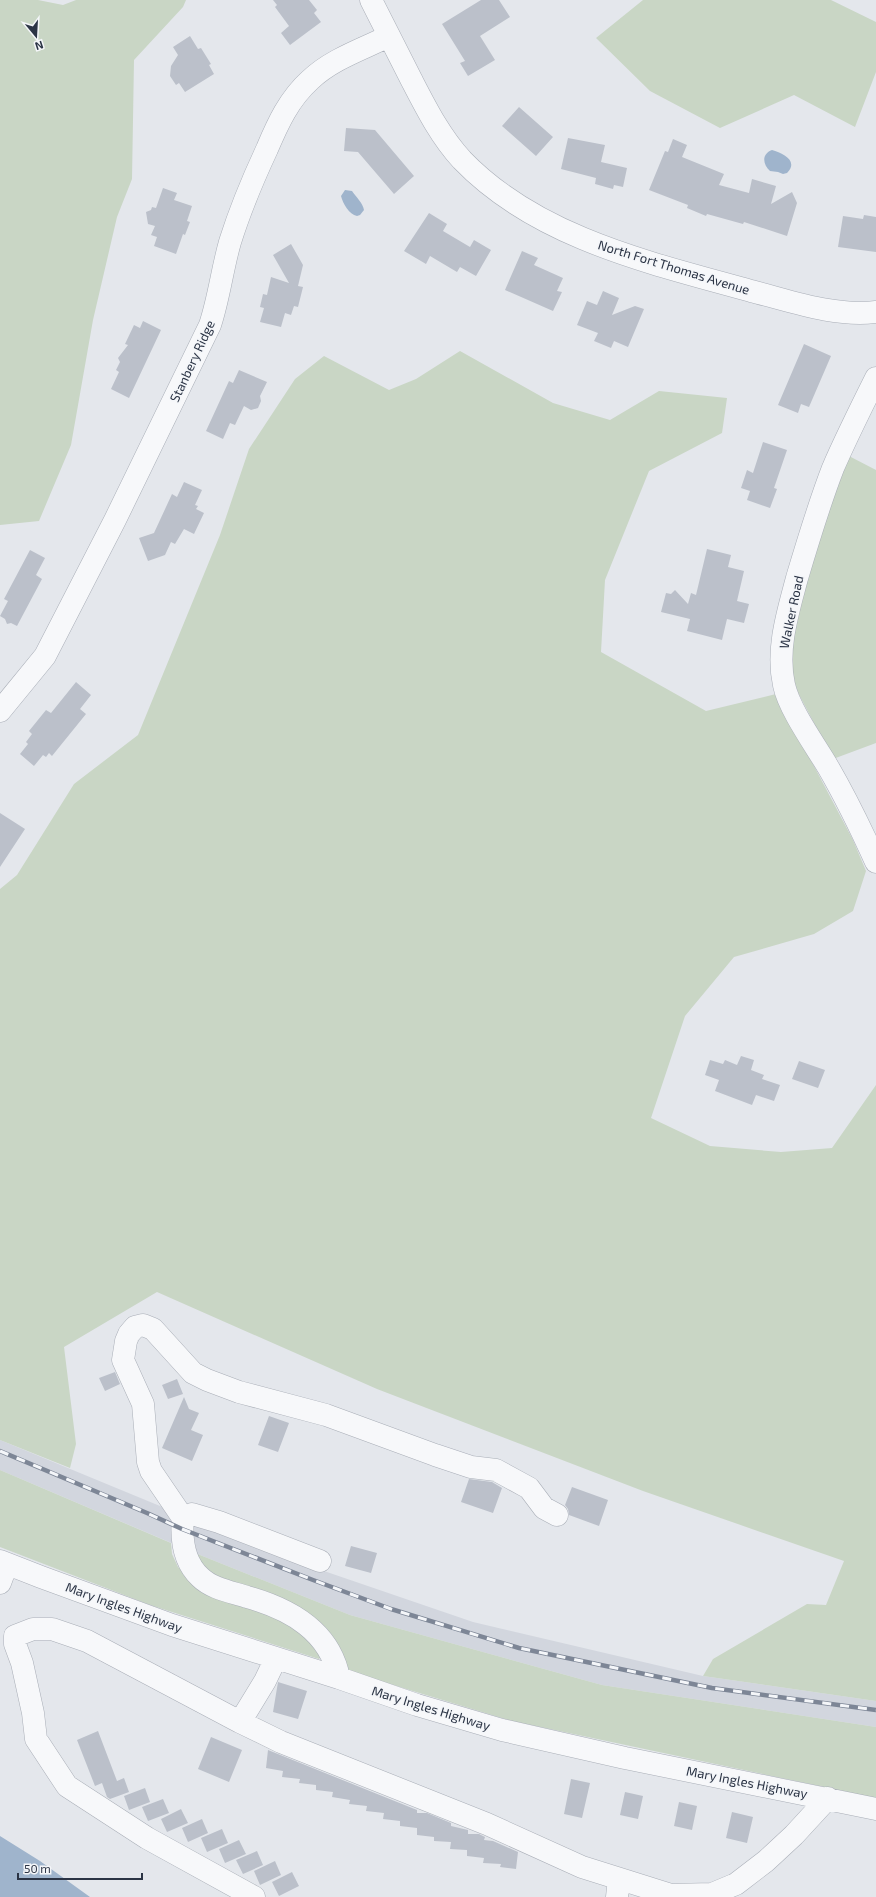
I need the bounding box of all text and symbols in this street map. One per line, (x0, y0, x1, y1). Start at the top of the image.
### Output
north arrow (16, 16, 56, 56)
text: N (33, 39, 45, 53)
street label: North Fort Thomas Avenue (596, 236, 752, 298)
street label: Stanbery Ridge (166, 317, 218, 405)
street label: Walker Road (775, 574, 807, 650)
street label: Mary Ingles Highway (63, 1578, 185, 1636)
street label: Mary Ingles Highway (370, 1682, 492, 1734)
street label: Mary Ingles Highway (685, 1762, 809, 1802)
scale bar (18, 1855, 142, 1881)
text: 50 m (24, 1861, 51, 1875)

